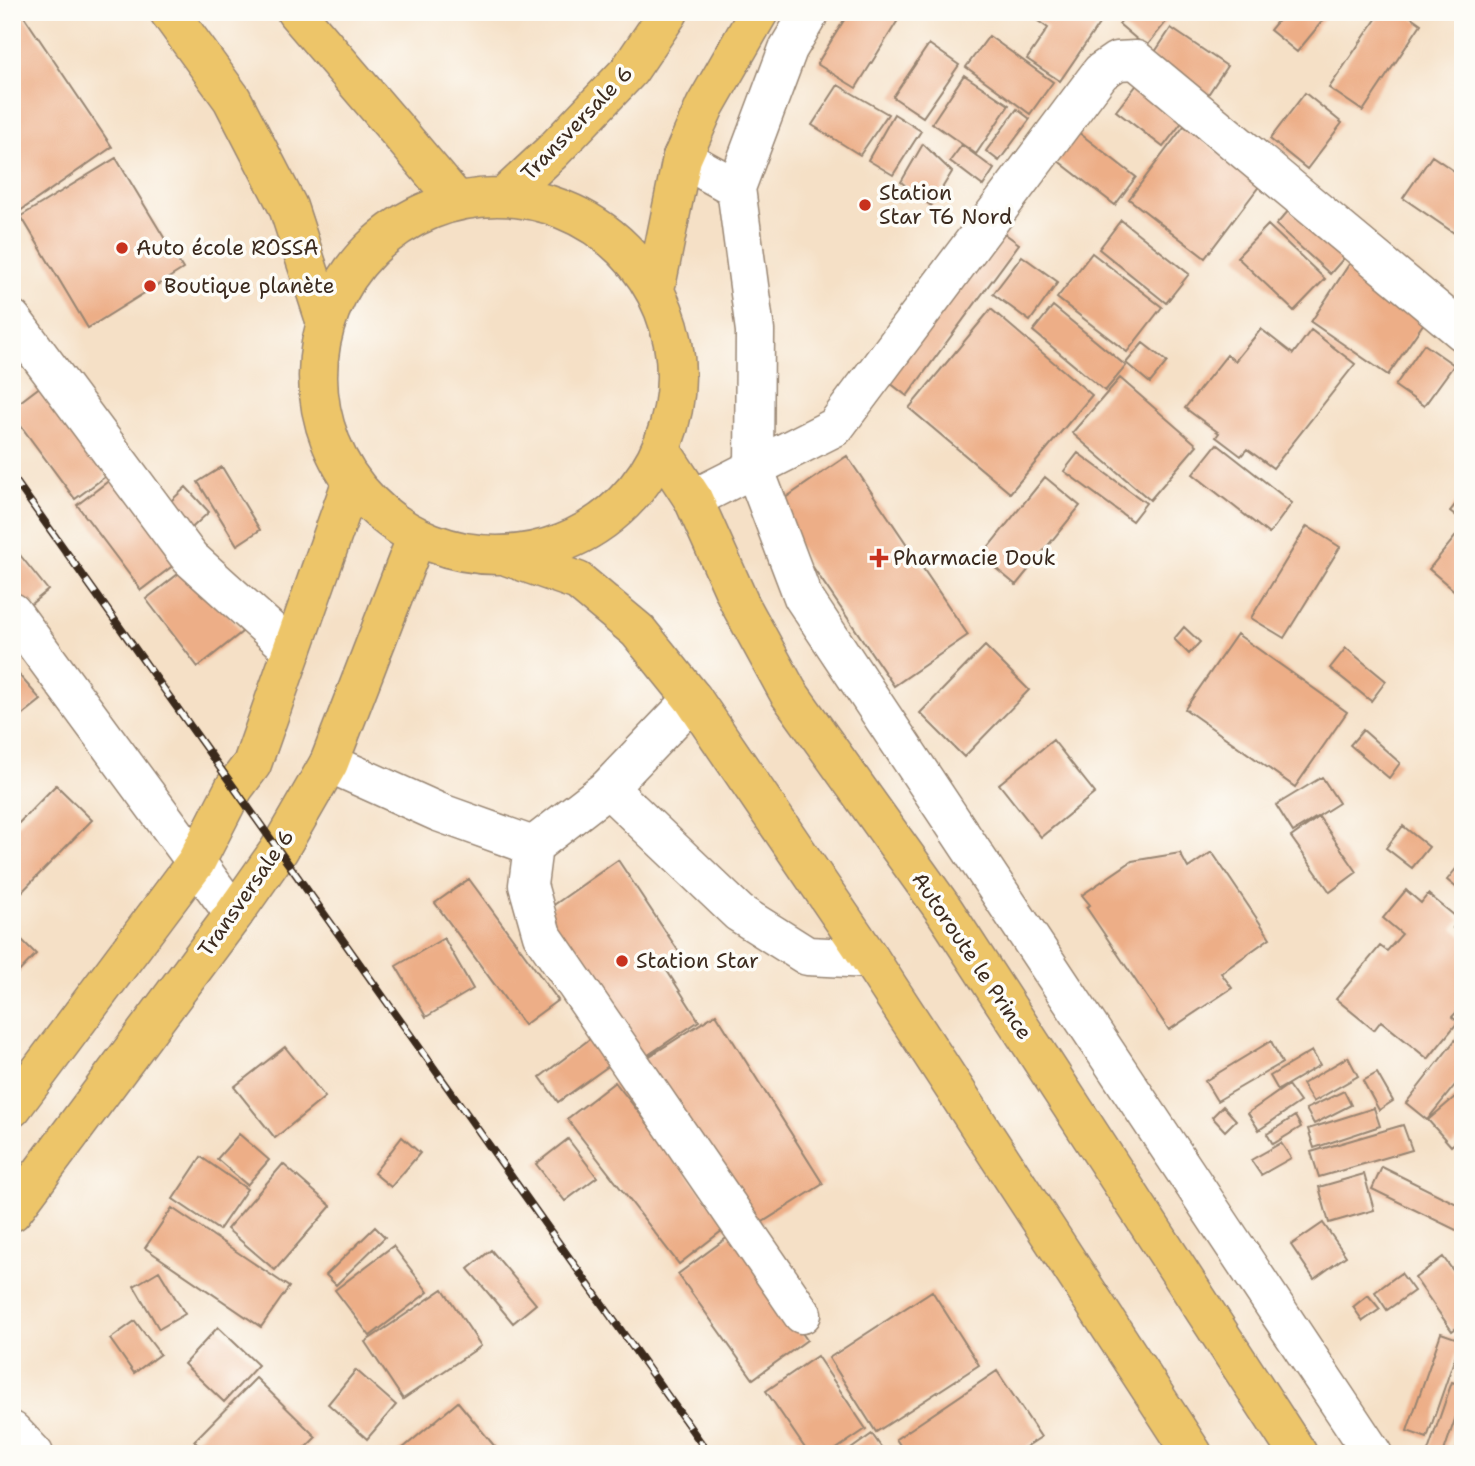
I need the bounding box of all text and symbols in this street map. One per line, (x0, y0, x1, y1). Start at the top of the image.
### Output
street label: Transversale 6 (515, 59, 639, 187)
place label: Station Star T6 Nord (879, 179, 1012, 231)
marker: Station Star T6 Nord (857, 197, 873, 213)
place label: Auto école ROSSA (136, 234, 318, 262)
marker: Auto école ROSSA (114, 240, 130, 256)
place label: Boutique planète (164, 272, 335, 300)
marker: Boutique planète (142, 278, 158, 294)
place label: Pharmacie Douk (893, 544, 1056, 572)
marker: Pharmacie Douk (871, 550, 887, 566)
street label: Transversale 6 (192, 824, 300, 962)
street label: Autoroute le Prince (906, 867, 1038, 1045)
place label: Station Star (636, 947, 759, 975)
marker: Station Star (614, 953, 630, 969)

